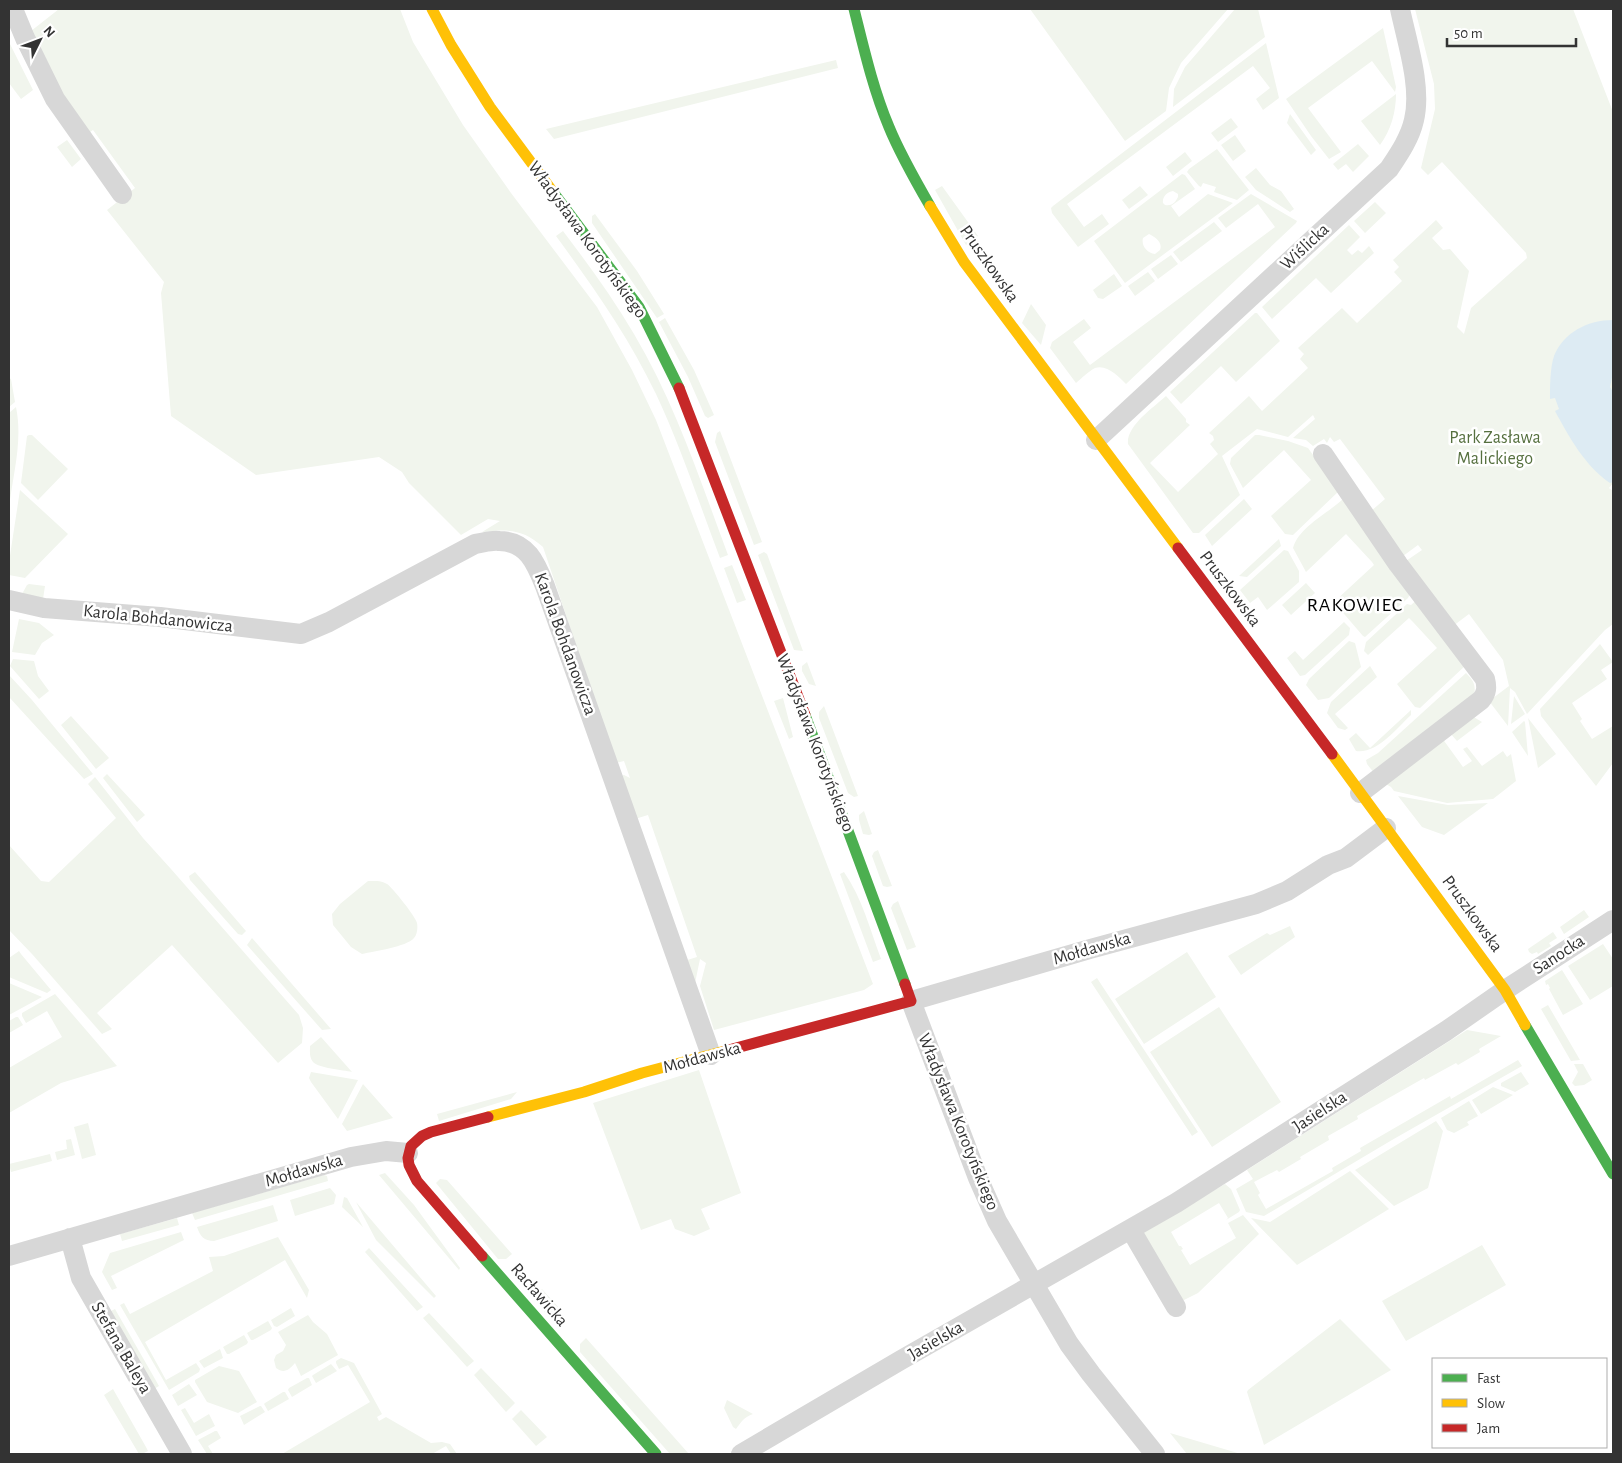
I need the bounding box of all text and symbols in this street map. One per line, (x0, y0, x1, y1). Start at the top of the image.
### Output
north arrow (15, 15, 65, 65)
scale bar (1447, 15, 1576, 47)
text: N (40, 24, 57, 40)
text: 50 m (1454, 26, 1483, 41)
street label: Władysława Korotyńskiego (524, 158, 650, 322)
street label: Wiślicka (1277, 220, 1333, 274)
street label: Pruszkowska (956, 222, 1022, 306)
park label: Park Zasława Malickiego (1449, 429, 1541, 468)
street label: Pruszkowska (1196, 548, 1264, 630)
street label: Karola Bohdanowicza (531, 570, 599, 718)
district label: RAKOWIEC (1307, 595, 1403, 615)
street label: Karola Bohdanowicza (82, 602, 234, 636)
street label: Władysława Korotyńskiego (773, 652, 857, 835)
street label: Pruszkowska (1438, 872, 1506, 956)
street label: Mołdawska (1051, 929, 1133, 969)
street label: Sanocka (1530, 932, 1588, 978)
street label: Władysława Korotyńskiego (914, 1031, 1002, 1213)
street label: Mołdawska (661, 1039, 743, 1077)
street label: Jasielska (1290, 1088, 1350, 1136)
street label: Mołdawska (263, 1151, 345, 1191)
street label: Racławicka (507, 1260, 571, 1330)
street label: Stefana Baleya (88, 1299, 154, 1397)
street label: Jasielska (905, 1318, 967, 1364)
legend (1432, 1358, 1607, 1448)
text: Fast (1477, 1371, 1501, 1386)
text: Slow (1477, 1396, 1505, 1411)
text: Jam (1477, 1421, 1500, 1436)

